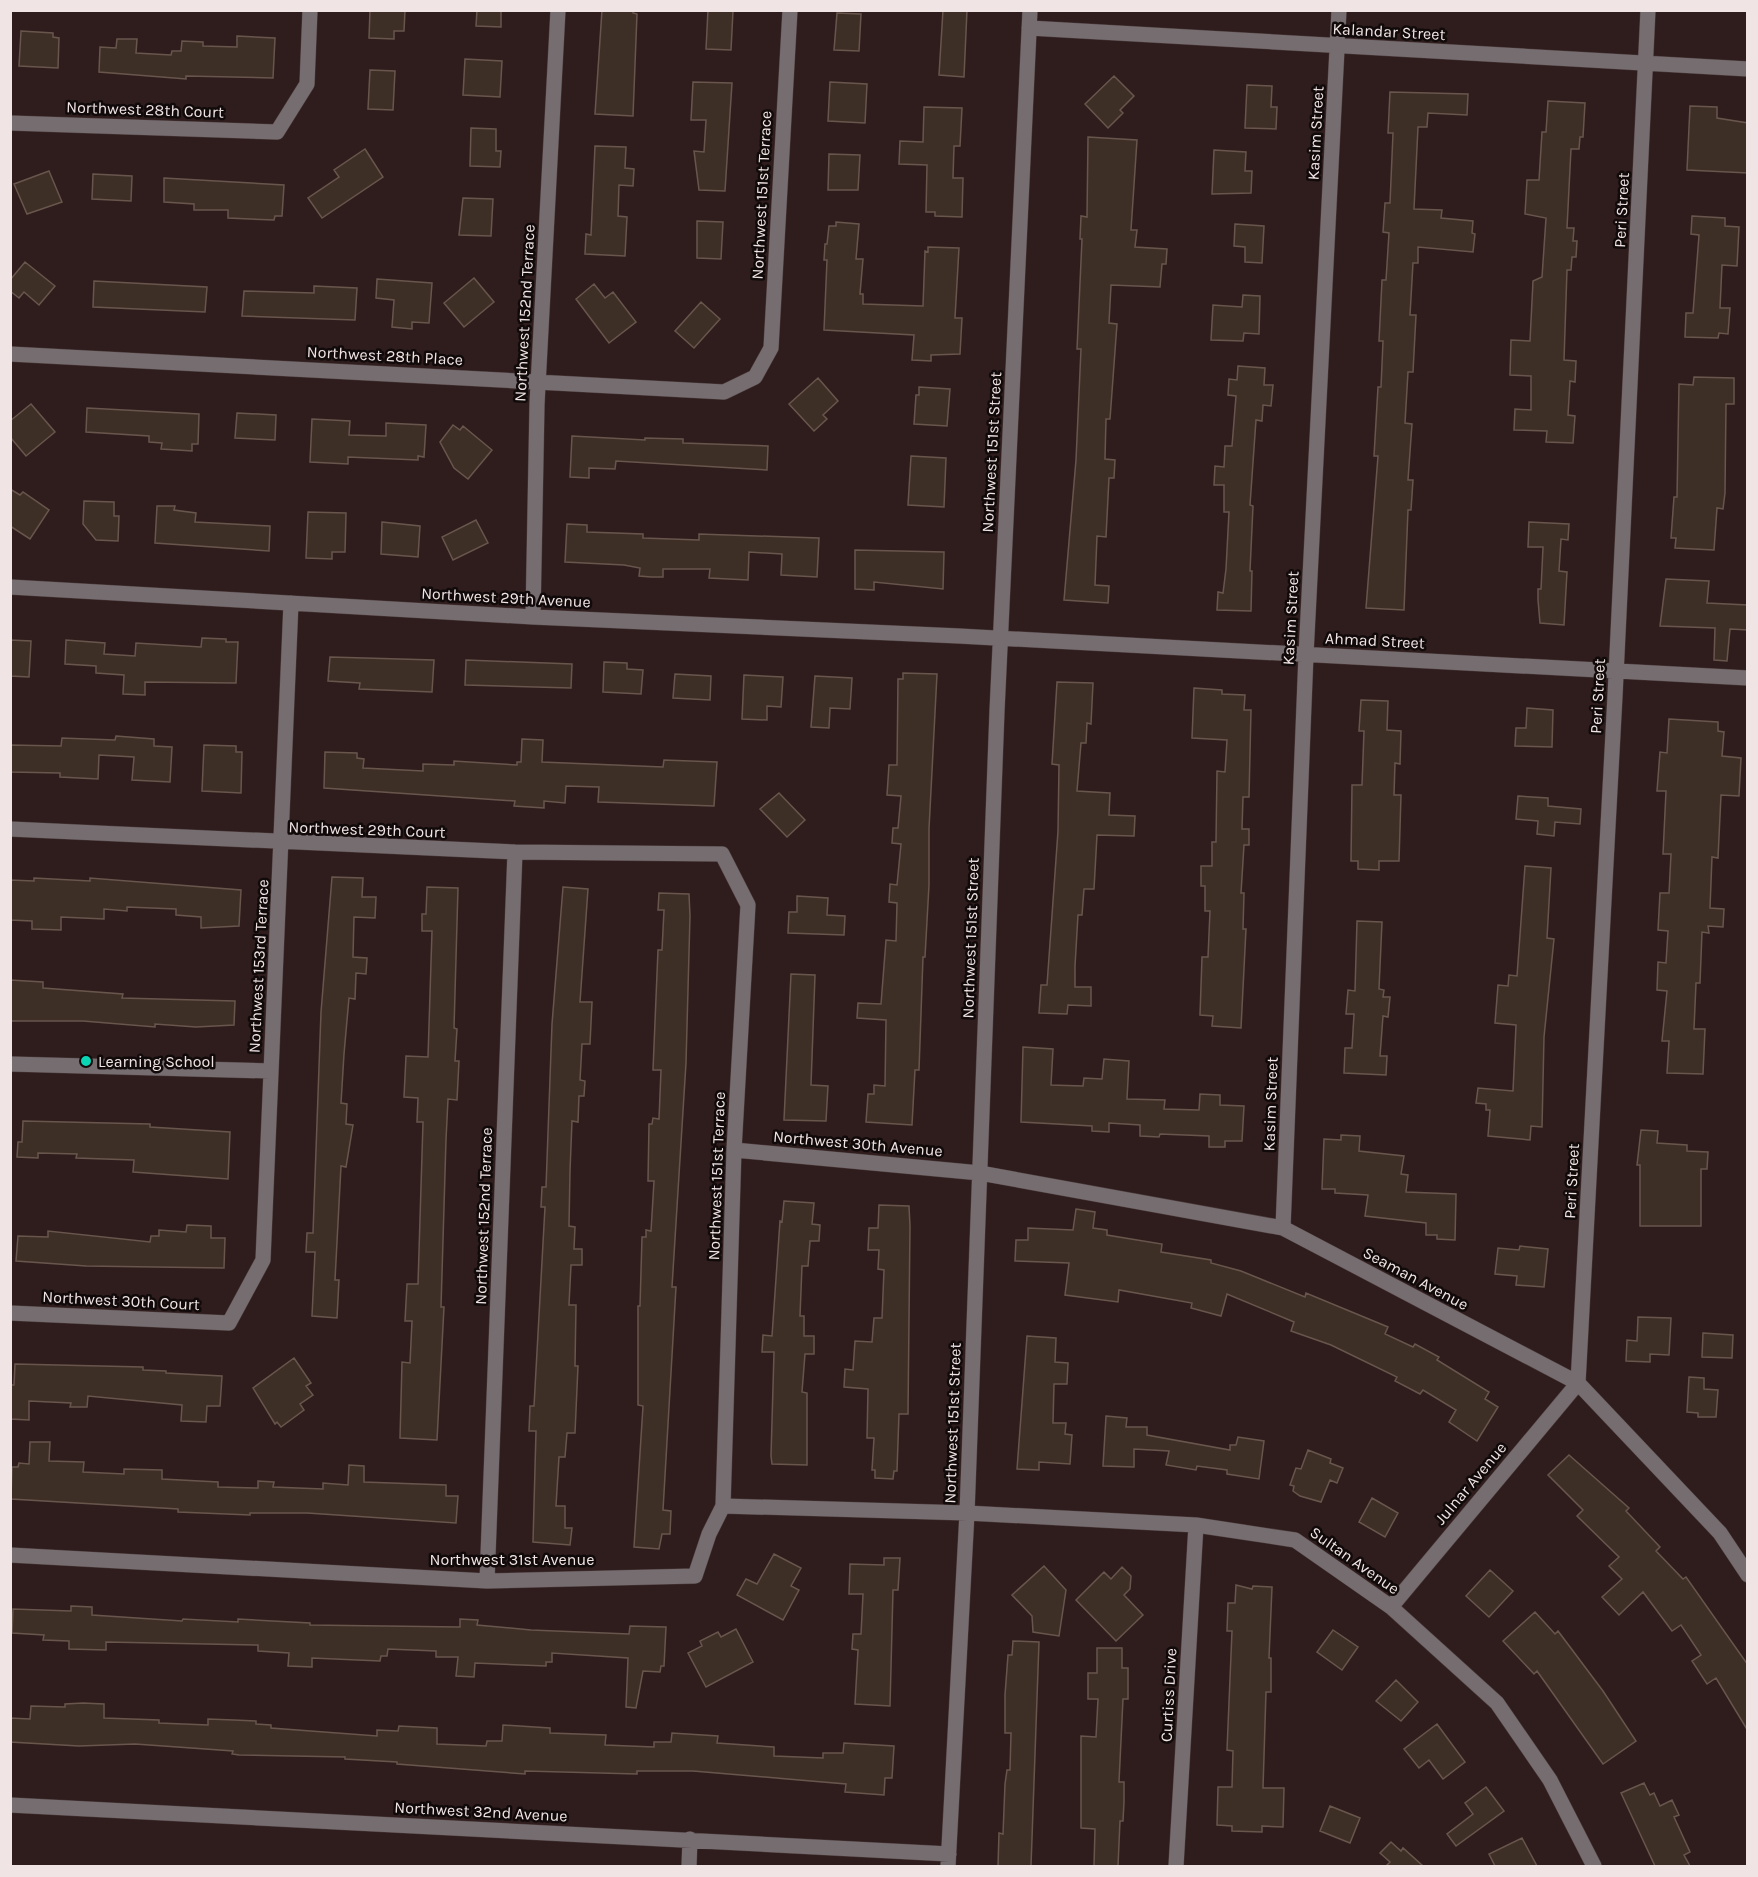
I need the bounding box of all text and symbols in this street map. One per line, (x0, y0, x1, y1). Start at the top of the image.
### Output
street label: Kalandar Street (1332, 19, 1446, 44)
street label: Kasim Street (1304, 85, 1327, 181)
street label: Northwest 28th Court (66, 97, 224, 122)
street label: Northwest 151st Terrace (748, 110, 775, 280)
street label: Peri Street (1610, 172, 1633, 248)
street label: Northwest 152nd Terrace (510, 224, 539, 402)
street label: Northwest 28th Place (306, 342, 464, 369)
street label: Northwest 151st Street (978, 371, 1005, 533)
street label: Kasim Street (1279, 570, 1302, 666)
street label: Northwest 29th Avenue (421, 584, 591, 611)
street label: Ahmad Street (1325, 628, 1425, 653)
street label: Peri Street (1586, 658, 1609, 734)
street label: Northwest 29th Court (288, 817, 446, 842)
street label: Northwest 151st Street (958, 857, 983, 1019)
street label: Northwest 153rd Terrace (244, 879, 273, 1053)
place label: Learning School (98, 1052, 215, 1071)
marker: Learning School (79, 1054, 93, 1068)
street label: Kasim Street (1259, 1057, 1282, 1152)
street label: Northwest 151st Terrace (704, 1091, 729, 1261)
street label: Northwest 152nd Terrace (471, 1127, 496, 1305)
street label: Northwest 30th Avenue (772, 1127, 944, 1160)
street label: Peri Street (1560, 1143, 1583, 1219)
street label: Seaman Avenue (1360, 1243, 1472, 1314)
street label: Northwest 30th Court (42, 1287, 200, 1314)
street label: Northwest 151st Street (940, 1342, 965, 1504)
street label: Julnar Avenue (1431, 1438, 1510, 1528)
street label: Sultan Avenue (1306, 1523, 1403, 1598)
street label: Northwest 31st Avenue (430, 1550, 594, 1569)
street label: Curtiss Drive (1157, 1648, 1180, 1742)
street label: Northwest 32nd Avenue (394, 1797, 568, 1826)

